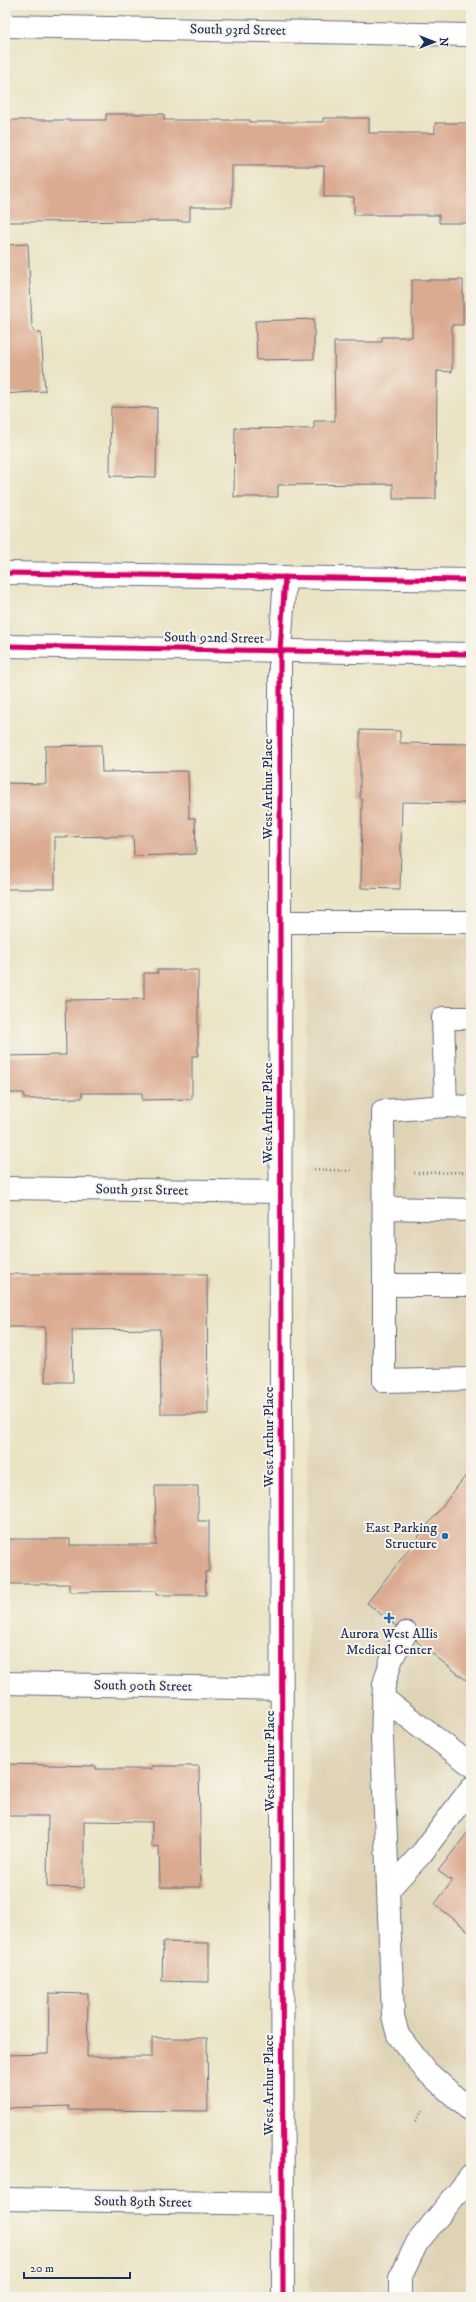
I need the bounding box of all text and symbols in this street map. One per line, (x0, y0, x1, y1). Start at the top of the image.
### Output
street label: South 93rd Street (190, 20, 287, 40)
north arrow (414, 22, 454, 62)
text: N (436, 37, 450, 47)
street label: South 92nd Street (164, 628, 265, 648)
street label: West Arthur Place (259, 738, 277, 841)
street label: West Arthur Place (259, 1062, 277, 1165)
street label: South 91st Street (95, 1180, 189, 1200)
street label: West Arthur Place (260, 1386, 278, 1489)
place label: East Parking Structure (365, 1519, 437, 1553)
marker: East Parking Structure (440, 1531, 450, 1541)
marker: Aurora West Allis Medical Center (383, 1612, 395, 1624)
place label: Aurora West Allis Medical Center (340, 1625, 438, 1659)
street label: South 90th Street (94, 1676, 193, 1696)
street label: West Arthur Place (261, 1710, 279, 1813)
street label: West Arthur Place (260, 2034, 278, 2137)
street label: South 89th Street (94, 2192, 193, 2212)
scale bar (24, 2254, 130, 2280)
text: 20 m (30, 2261, 54, 2276)

